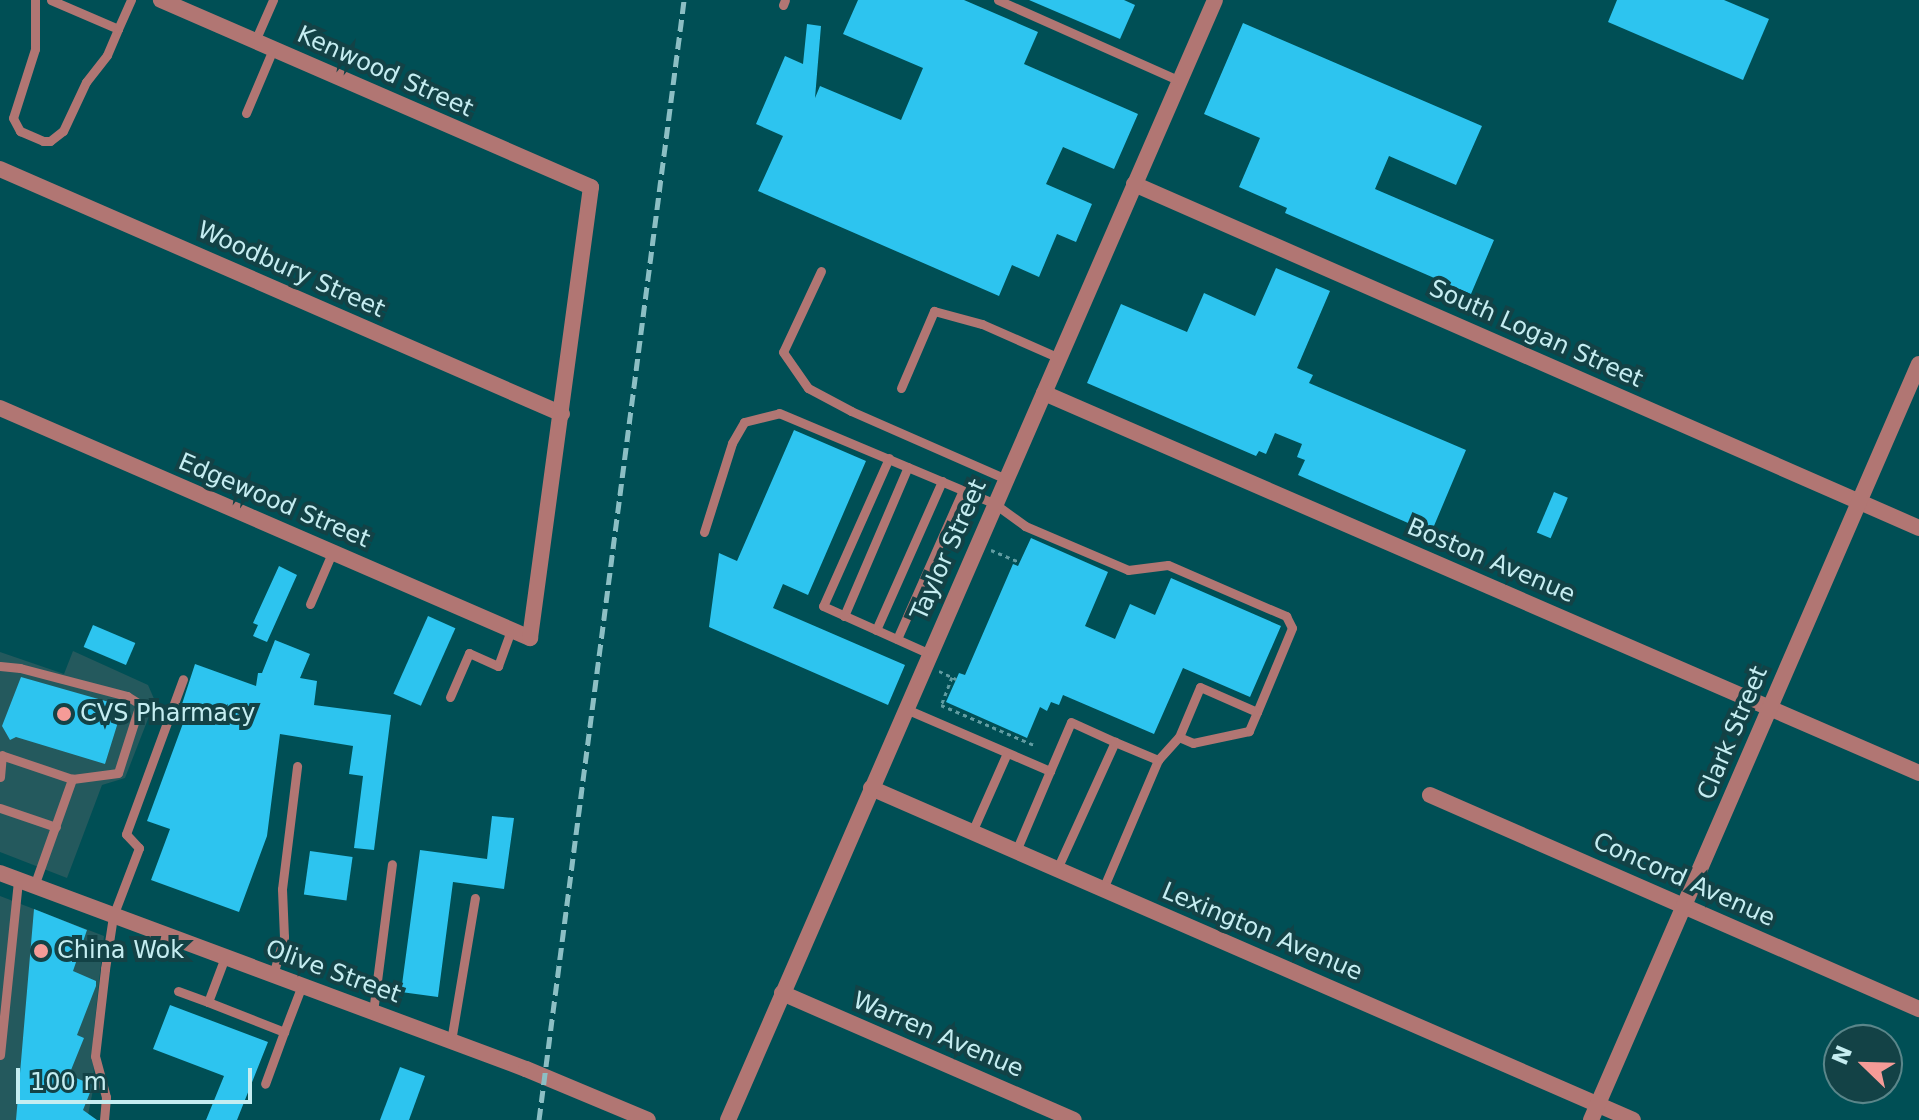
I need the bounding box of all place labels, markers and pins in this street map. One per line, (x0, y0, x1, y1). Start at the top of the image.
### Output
place label: CVS Pharmacy (80, 700, 255, 728)
marker: CVS Pharmacy (55, 705, 73, 723)
place label: China Wok (57, 937, 184, 965)
marker: China Wok (32, 942, 50, 960)

